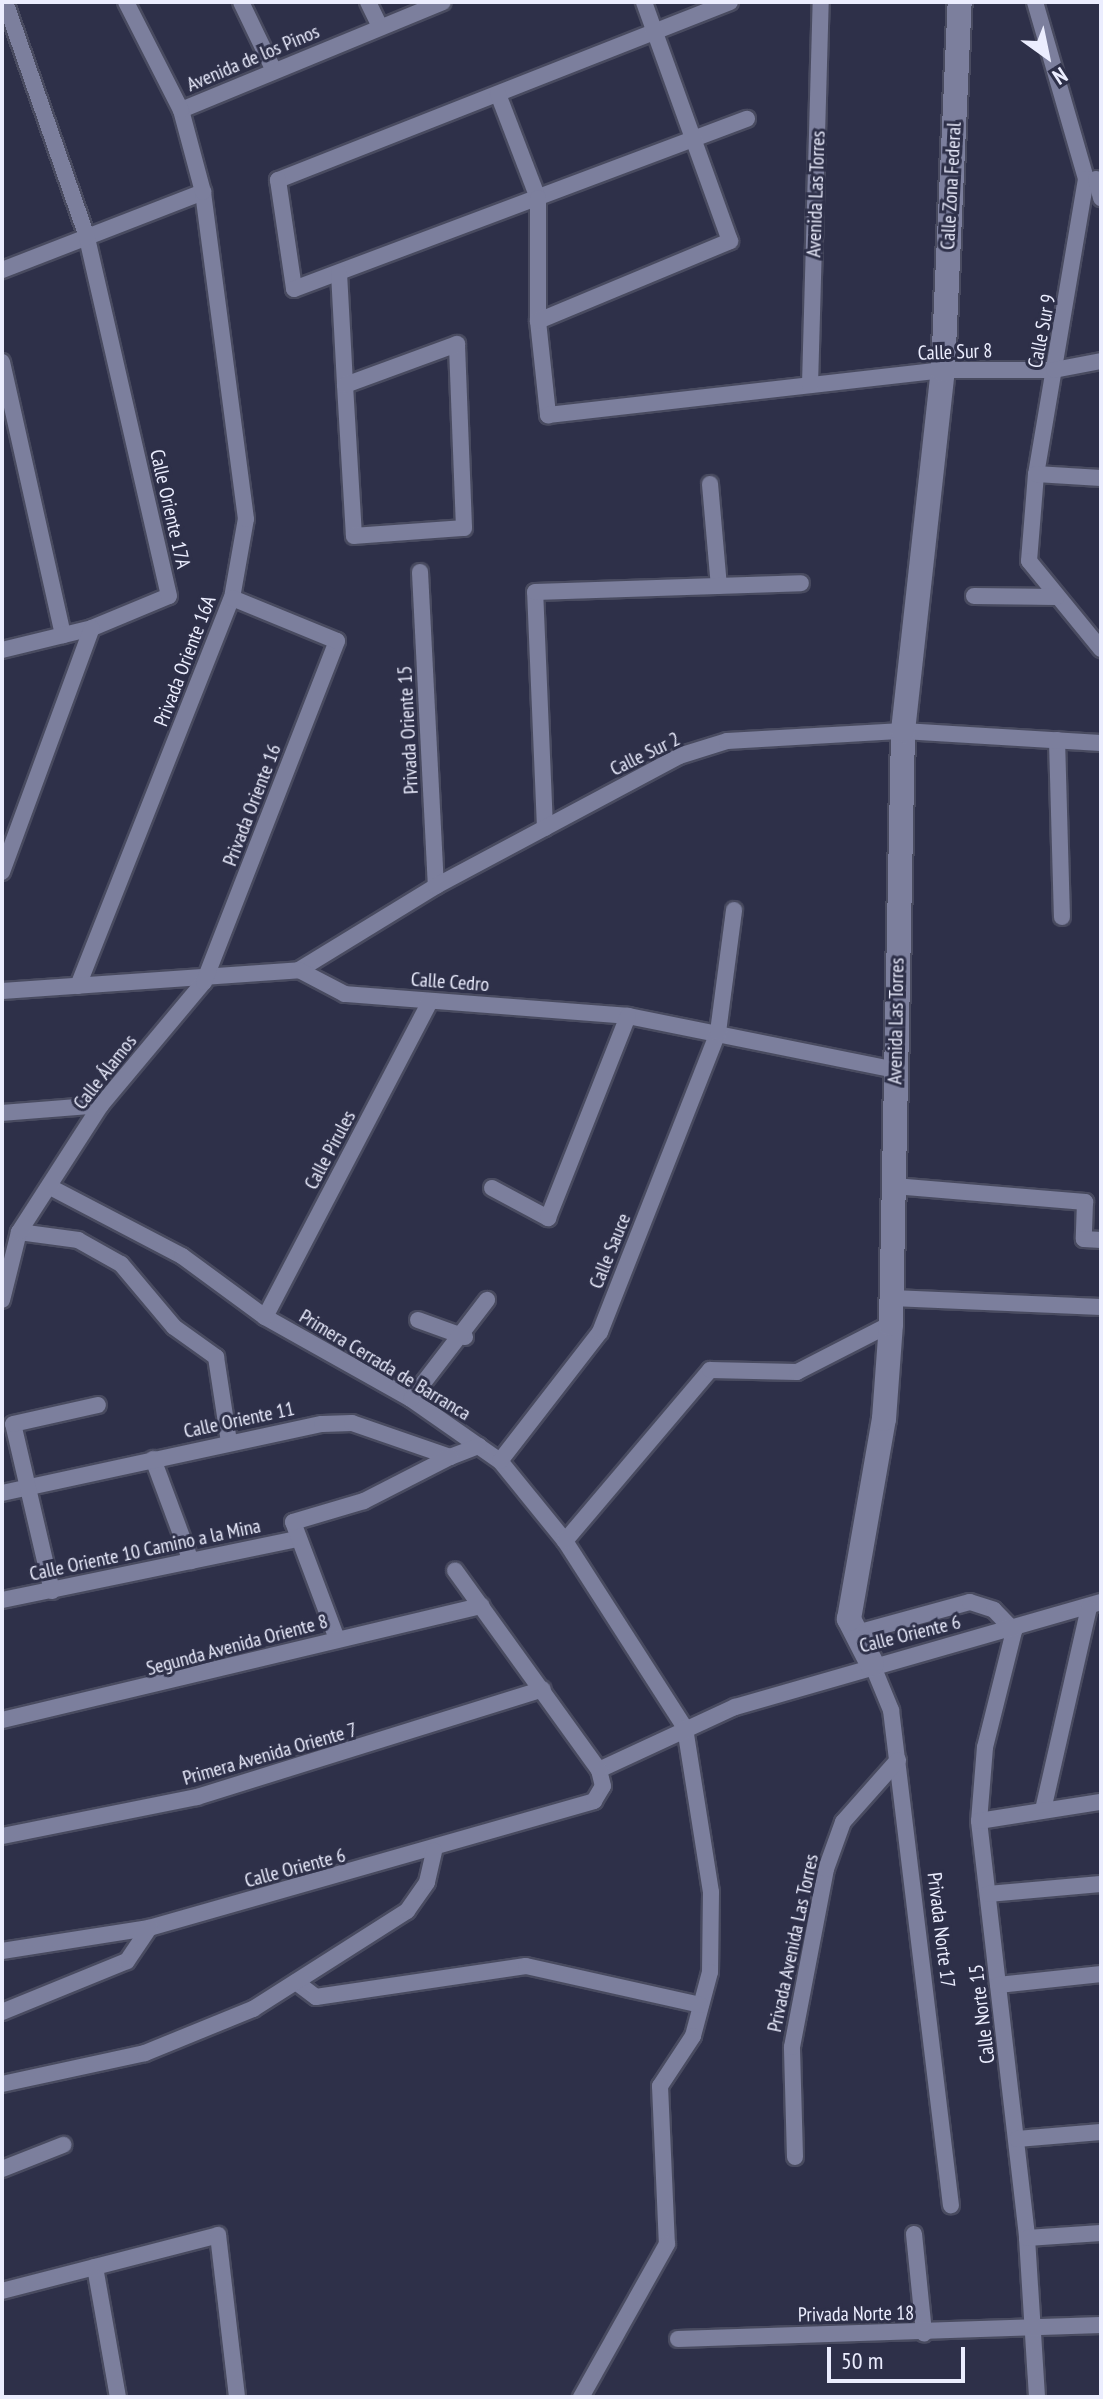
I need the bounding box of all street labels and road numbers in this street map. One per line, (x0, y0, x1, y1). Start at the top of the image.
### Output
street label: Avenida de los Pinos (183, 19, 323, 97)
street label: Calle Zona Federal (936, 121, 966, 251)
street label: Avenida Las Torres (802, 130, 830, 258)
street label: Calle Sur 9 (1023, 292, 1061, 370)
street label: Calle Sur 8 (917, 339, 993, 365)
street label: Calle Oriente 17A (145, 447, 195, 571)
street label: Privada Oriente 16A (149, 592, 221, 730)
street label: Privada Oriente 15 (393, 665, 423, 795)
street label: Calle Sur 2 (606, 727, 684, 781)
street label: Privada Oriente 16 (218, 741, 286, 869)
street label: Avenida Las Torres (883, 957, 909, 1085)
street label: Calle Cedro (410, 967, 490, 997)
street label: Calle Álamos (68, 1029, 142, 1115)
street label: Calle Pirules (299, 1106, 361, 1194)
street label: Calle Sauce (584, 1210, 636, 1292)
street label: Primera Cerrada de Barranca (295, 1304, 475, 1426)
street label: Calle Oriente 11 (182, 1397, 296, 1443)
street label: Calle Oriente 10 Camino a la Mina (27, 1514, 263, 1586)
street label: Segunda Avenida Oriente 8 (143, 1609, 331, 1681)
street label: Calle Oriente 6 (857, 1610, 963, 1658)
street label: Primera Avenida Oriente 7 (180, 1718, 360, 1790)
street label: Calle Oriente 6 (242, 1843, 348, 1893)
street label: Privada Avenida Las Torres (762, 1851, 824, 2035)
street label: Privada Norte 17 (922, 1871, 960, 1989)
street label: Calle Norte 15 (964, 1963, 1000, 2065)
street label: Privada Norte 18 (798, 2301, 914, 2327)

